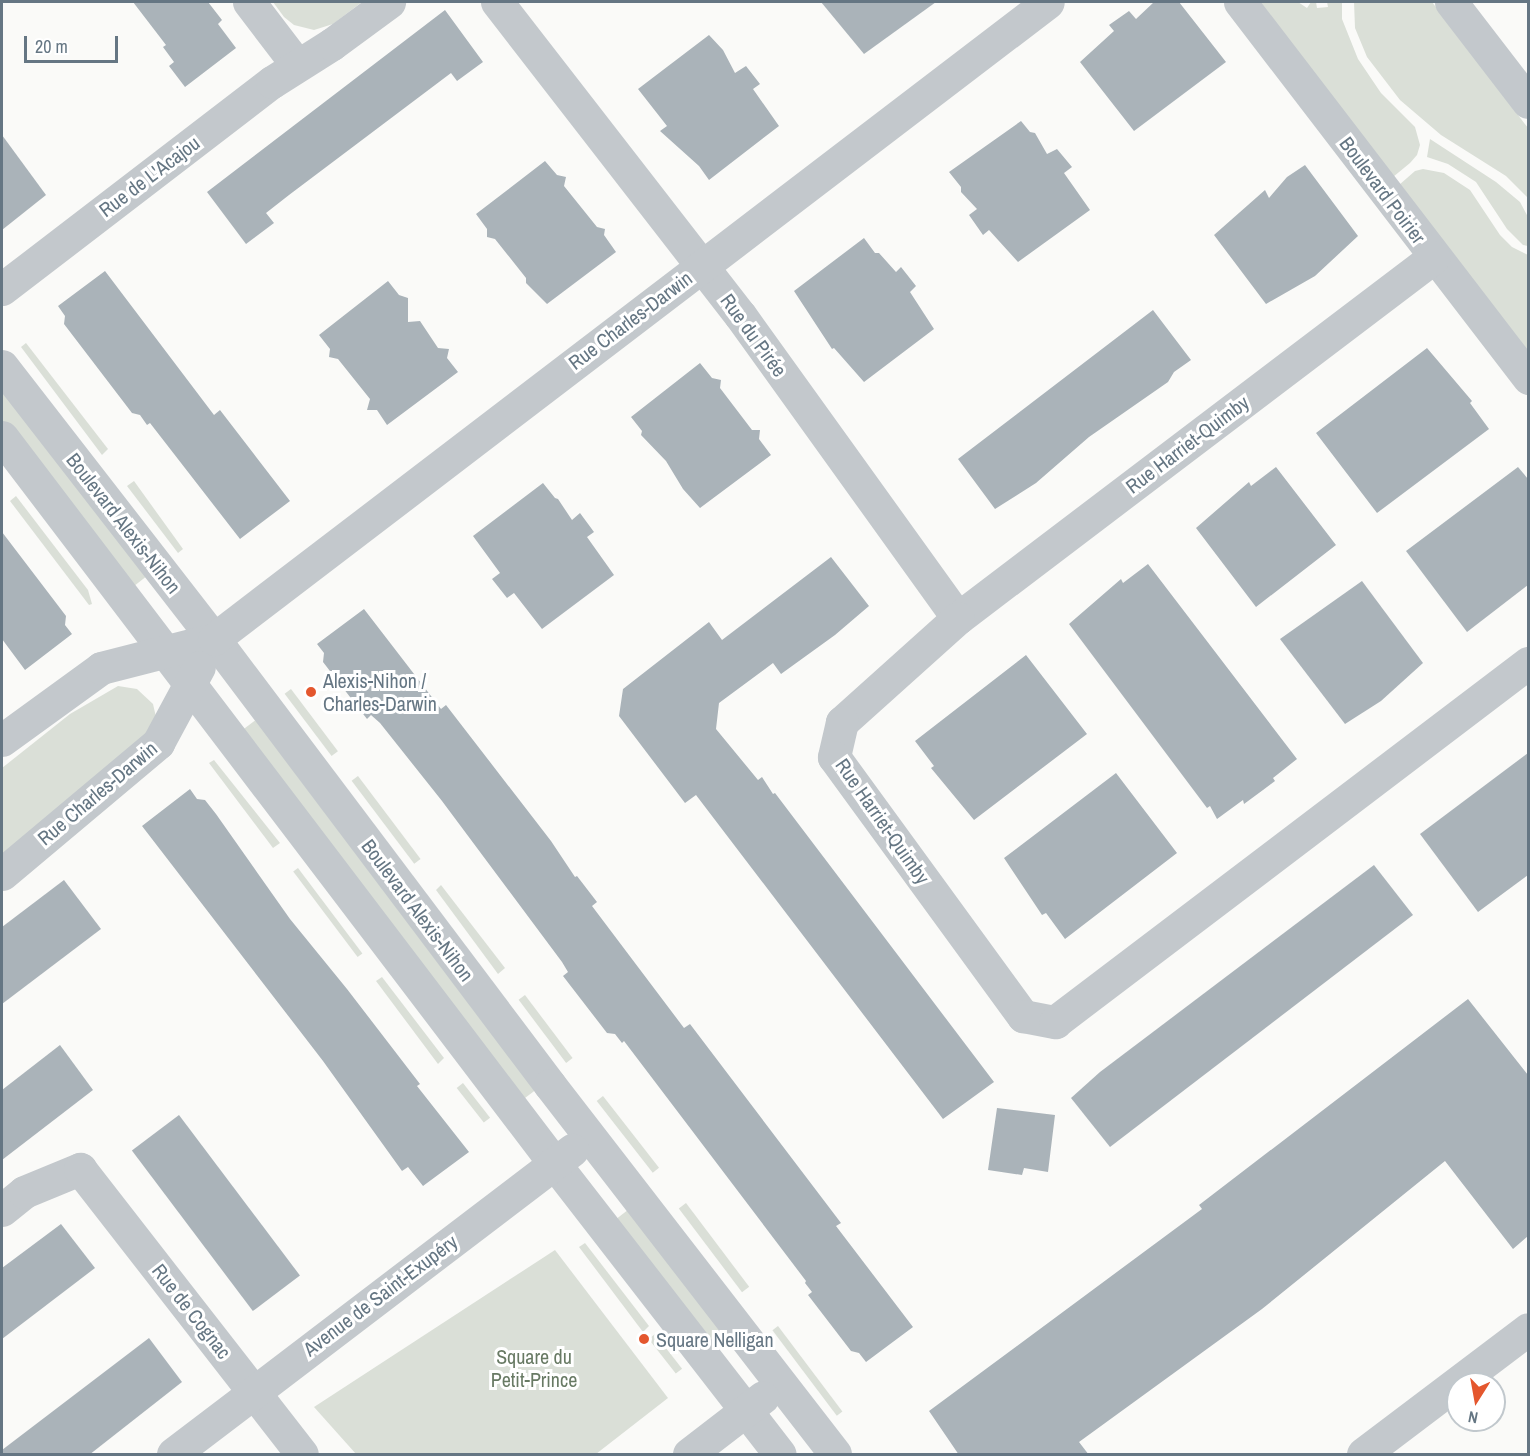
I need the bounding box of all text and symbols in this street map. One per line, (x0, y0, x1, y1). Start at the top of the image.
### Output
scale bar (27, 24, 122, 62)
text: 20 m (35, 34, 68, 59)
street label: Rue de L'Acajou (94, 130, 204, 222)
street label: Boulevard Poirier (1335, 132, 1431, 248)
street label: Rue Charles-Darwin (563, 266, 697, 374)
street label: Rue du Pirée (716, 289, 792, 381)
street label: Rue Harriet-Quimby (1121, 390, 1253, 498)
street label: Boulevard Alexis-Nihon (62, 448, 186, 598)
place label: Alexis-Nihon / Charles-Darwin (323, 668, 437, 715)
marker: Alexis-Nihon / Charles-Darwin (304, 685, 318, 699)
street label: Rue Charles-Darwin (32, 736, 162, 850)
street label: Rue Harriet-Quimby (831, 754, 935, 888)
street label: Boulevard Alexis-Nihon (357, 834, 479, 986)
street label: Avenue de Saint-Exupéry (298, 1229, 462, 1361)
street label: Rue de Cognac (147, 1259, 237, 1363)
place label: Square Nelligan (656, 1327, 774, 1351)
marker: Square Nelligan (637, 1332, 651, 1346)
park label: Square du Petit-Prince (491, 1344, 577, 1391)
north arrow (1446, 1372, 1506, 1432)
text: N (1466, 1406, 1480, 1429)

